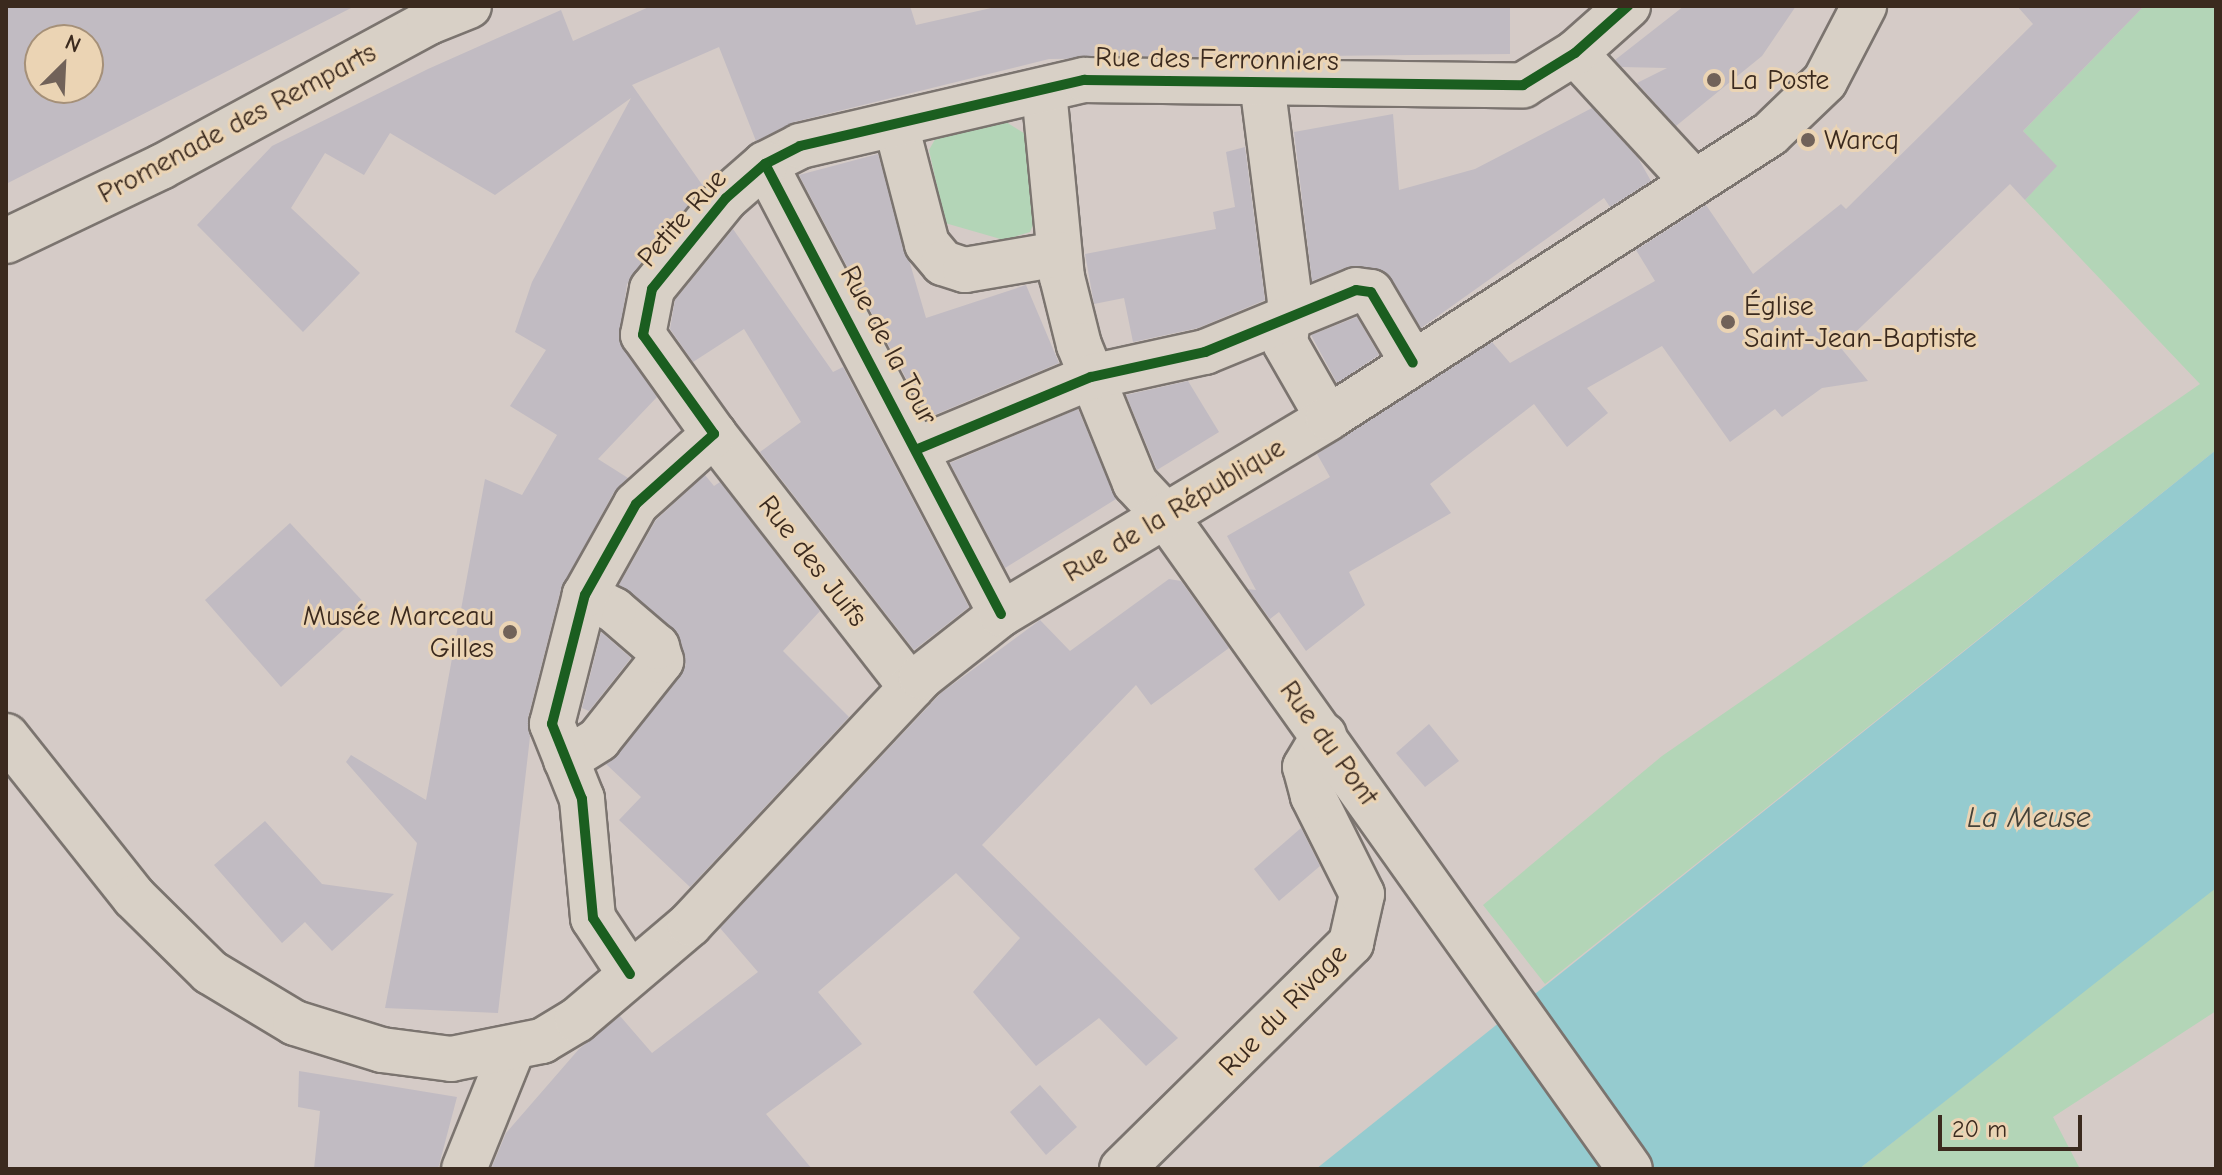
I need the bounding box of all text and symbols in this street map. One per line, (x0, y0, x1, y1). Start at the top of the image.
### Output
north arrow (24, 24, 104, 104)
text: N (61, 29, 85, 59)
street label: Promenade des Remparts (92, 35, 382, 211)
street label: Rue des Ferronniers (1095, 40, 1339, 78)
place label: La Poste (1730, 63, 1829, 97)
marker: La Poste (1705, 71, 1723, 89)
place label: Warcq (1824, 123, 1899, 157)
marker: Warcq (1799, 131, 1817, 149)
street label: Petite Rue (630, 162, 734, 274)
street label: Rue de la Tour (833, 260, 945, 430)
place label: Église Saint-Jean-Baptiste (1744, 289, 1977, 355)
marker: Église Saint-Jean-Baptiste (1719, 313, 1737, 331)
street label: Rue de la République (1057, 431, 1291, 589)
street label: Rue des Juifs (751, 489, 875, 633)
place label: Musée Marceau Gilles (303, 599, 494, 665)
marker: Musée Marceau Gilles (501, 623, 519, 641)
street label: Rue du Pont (1273, 674, 1385, 812)
water label: La Meuse (1967, 800, 2091, 836)
street label: Rue du Rivage (1212, 937, 1354, 1083)
scale bar (1942, 1099, 2086, 1149)
text: 20 m (1952, 1115, 2007, 1143)

